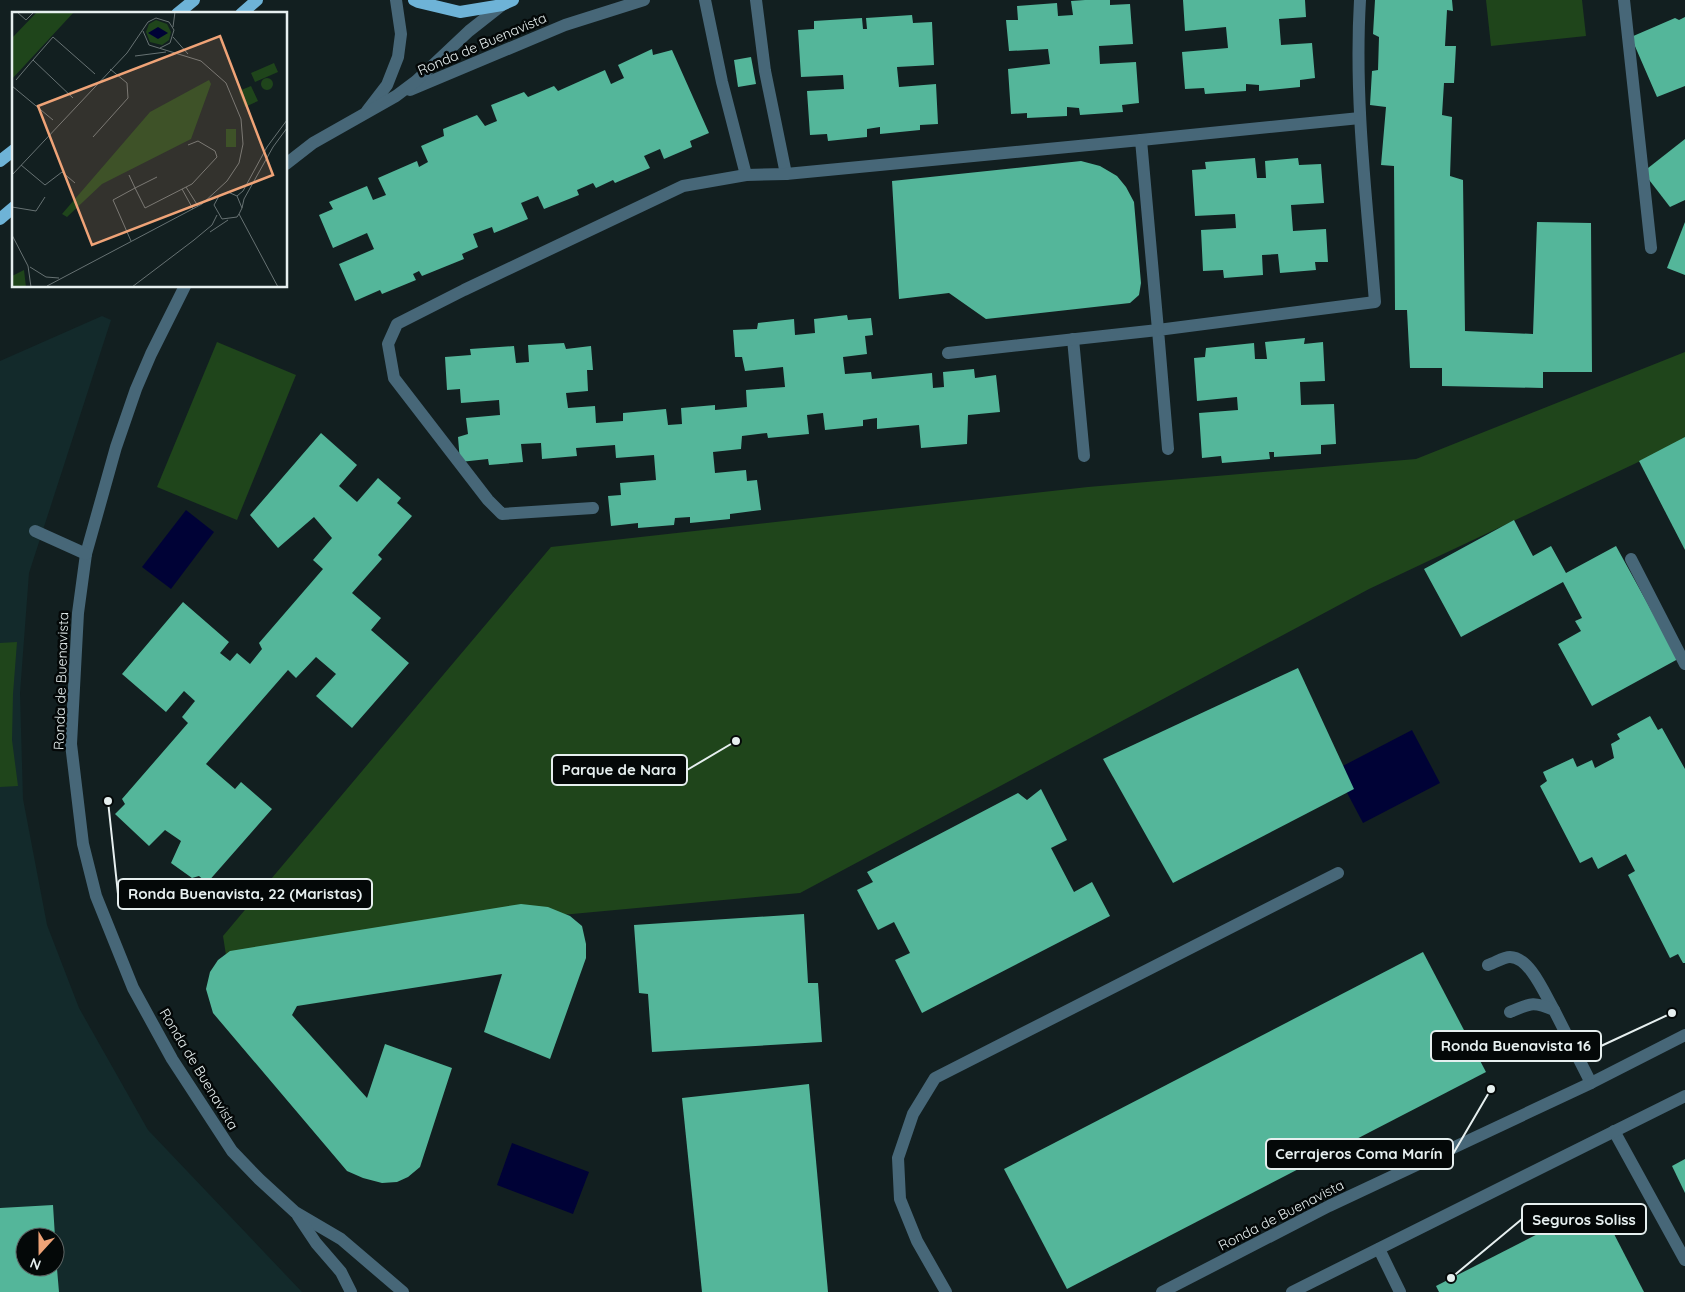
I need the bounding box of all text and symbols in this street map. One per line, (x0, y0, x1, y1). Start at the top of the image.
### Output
street label: Ronda de Buenavista (415, 9, 549, 79)
inset map (12, 12, 288, 288)
street label: Ronda de Buenavista (50, 611, 72, 751)
callout: Parque de Nara (552, 755, 687, 785)
text: Parque de Nara (562, 760, 676, 779)
callout: Ronda Buenavista, 22 (Maristas) (118, 879, 372, 909)
text: Ronda Buenavista, 22 (Maristas) (128, 884, 362, 903)
street label: Ronda de Buenavista (156, 1005, 242, 1133)
callout: Ronda Buenavista 16 (1431, 1031, 1601, 1061)
text: Ronda Buenavista 16 (1441, 1036, 1591, 1055)
callout: Cerrajeros Coma Marín (1266, 1139, 1453, 1169)
text: Cerrajeros Coma Marín (1275, 1144, 1443, 1163)
street label: Ronda de Buenavista (1215, 1176, 1347, 1254)
callout: Seguros Soliss (1522, 1204, 1646, 1234)
text: Seguros Soliss (1532, 1210, 1636, 1229)
north arrow (15, 1227, 65, 1277)
text: N (27, 1254, 43, 1274)

